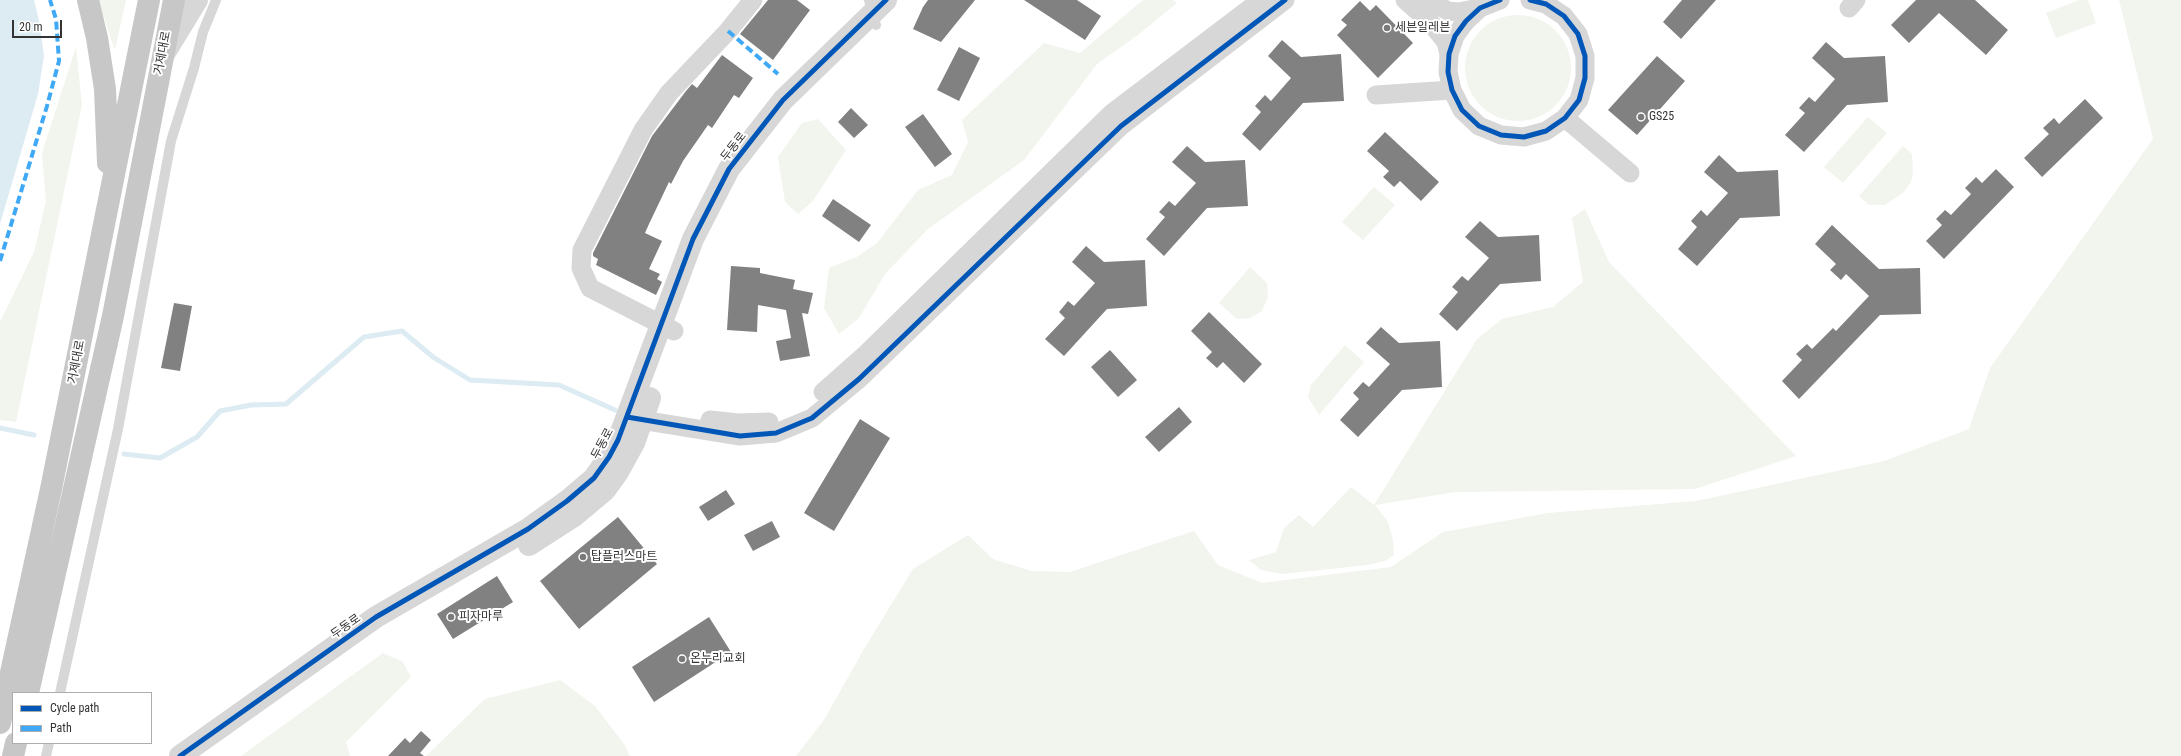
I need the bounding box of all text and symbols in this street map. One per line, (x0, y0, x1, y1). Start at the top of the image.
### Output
scale bar (14, 12, 64, 38)
text: 20 m (19, 20, 43, 34)
place label: 세븐일레븐 (1395, 21, 1450, 35)
marker: 세븐일레븐 (1382, 23, 1392, 33)
street label: 거제대로 (152, 30, 174, 76)
place label: GS25 (1649, 110, 1674, 124)
marker: GS25 (1636, 112, 1646, 122)
street label: 두동로 (718, 130, 750, 164)
street label: 거제대로 (66, 339, 88, 385)
street label: 두동로 (589, 426, 617, 462)
place label: 탑플러스마트 (591, 550, 657, 564)
marker: 탑플러스마트 (578, 552, 588, 562)
place label: 피자마루 (459, 610, 503, 624)
street label: 두동로 (328, 612, 364, 642)
marker: 피자마루 (446, 612, 456, 622)
place label: 온누리교회 (690, 652, 745, 666)
marker: 온누리교회 (677, 654, 687, 664)
legend (12, 692, 152, 744)
text: Cycle path (50, 701, 99, 715)
text: Path (50, 721, 72, 735)

